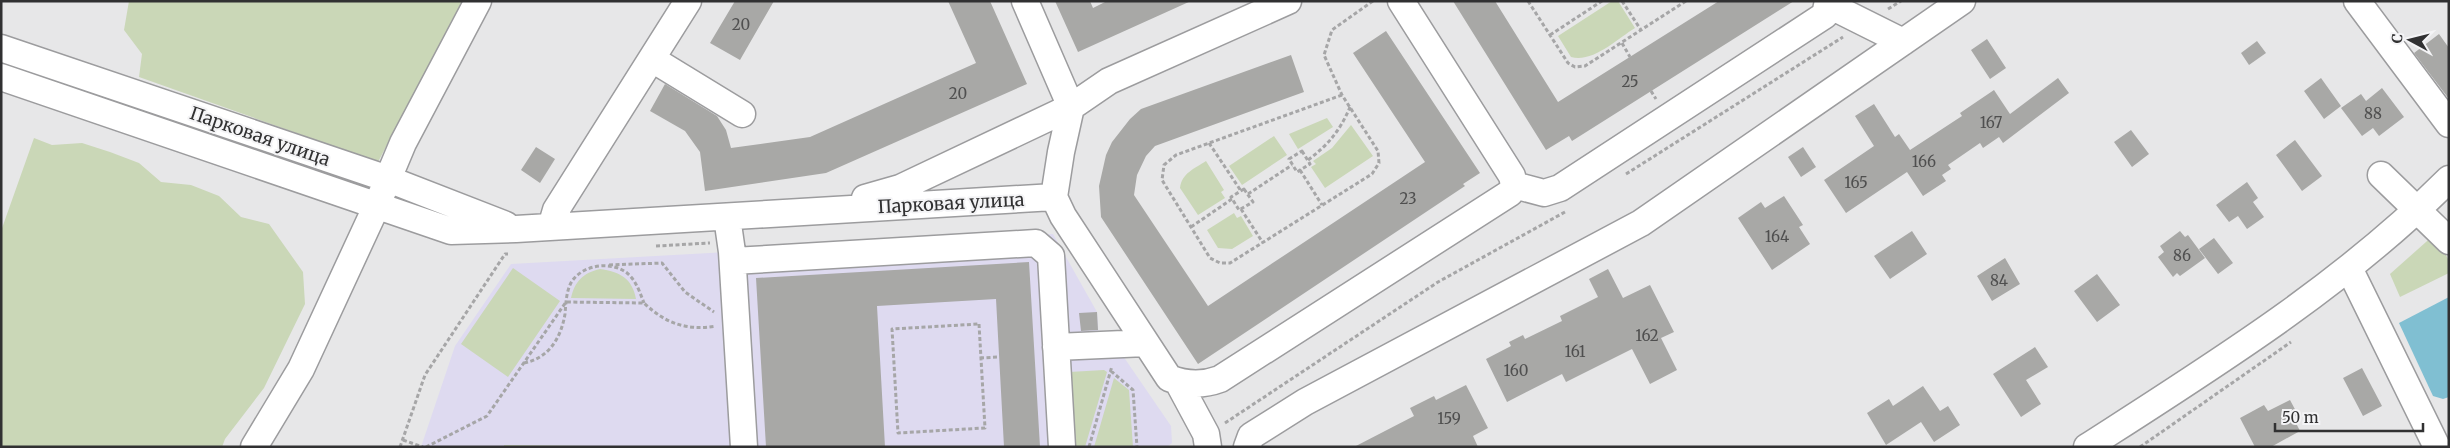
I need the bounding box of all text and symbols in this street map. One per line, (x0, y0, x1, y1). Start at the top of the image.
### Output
house number: 20 (732, 15, 750, 34)
north arrow (2385, 15, 2435, 65)
text: С (2388, 33, 2407, 44)
house number: 25 (1621, 72, 1639, 91)
house number: 20 (949, 84, 967, 103)
street label: Парковая улица (187, 101, 334, 171)
house number: 88 (2364, 104, 2382, 123)
house number: 167 (1980, 113, 2003, 132)
house number: 166 (1912, 152, 1936, 171)
house number: 165 (1844, 173, 1868, 192)
street label: Парковая улица (877, 188, 1025, 218)
house number: 23 (1400, 189, 1416, 208)
house number: 164 (1765, 227, 1789, 246)
house number: 86 (2173, 246, 2191, 265)
house number: 84 (1990, 271, 2008, 290)
house number: 162 (1635, 326, 1659, 345)
house number: 161 (1564, 342, 1586, 361)
house number: 160 (1504, 361, 1528, 380)
scale bar (2275, 400, 2422, 432)
text: 50 m (2282, 408, 2319, 427)
house number: 159 (1437, 409, 1461, 428)

